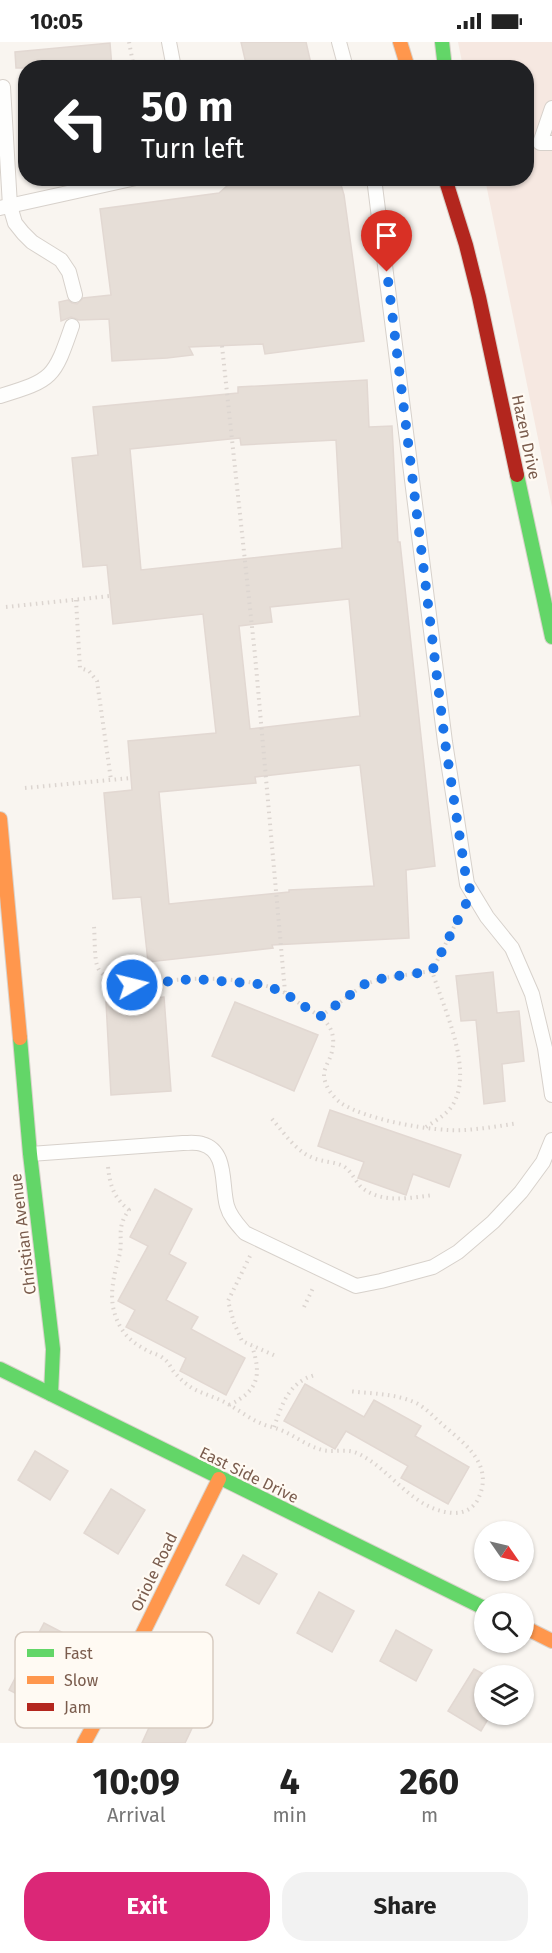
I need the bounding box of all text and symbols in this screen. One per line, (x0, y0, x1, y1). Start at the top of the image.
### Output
text: 10:05 (30, 8, 83, 35)
text: 50 m (141, 82, 234, 132)
icon: left (42, 84, 120, 162)
text: Turn left (141, 133, 244, 165)
pin (361, 210, 412, 272)
icon: arrive (370, 219, 403, 252)
street label: Hazen Drive (508, 393, 544, 481)
position arrow (100, 953, 164, 1017)
street label: Christian Avenue (6, 1172, 40, 1296)
street label: East Side Drive (196, 1443, 302, 1507)
north arrow (474, 1521, 534, 1581)
map controls (474, 1521, 534, 1725)
street label: Oriole Road (127, 1529, 181, 1615)
button: search (474, 1593, 534, 1653)
legend (15, 1632, 213, 1728)
text: Fast (64, 1644, 93, 1663)
button: layers (474, 1665, 534, 1725)
text: Slow (64, 1671, 99, 1690)
text: Jam (64, 1698, 91, 1717)
text: 10:09 (93, 1760, 180, 1804)
text: 4 (279, 1760, 300, 1804)
text: 260 (399, 1760, 459, 1804)
text: Arrival (107, 1803, 166, 1827)
text: min (272, 1803, 307, 1827)
text: m (421, 1803, 438, 1827)
button: Exit (24, 1872, 270, 1941)
button: Share (282, 1872, 528, 1941)

